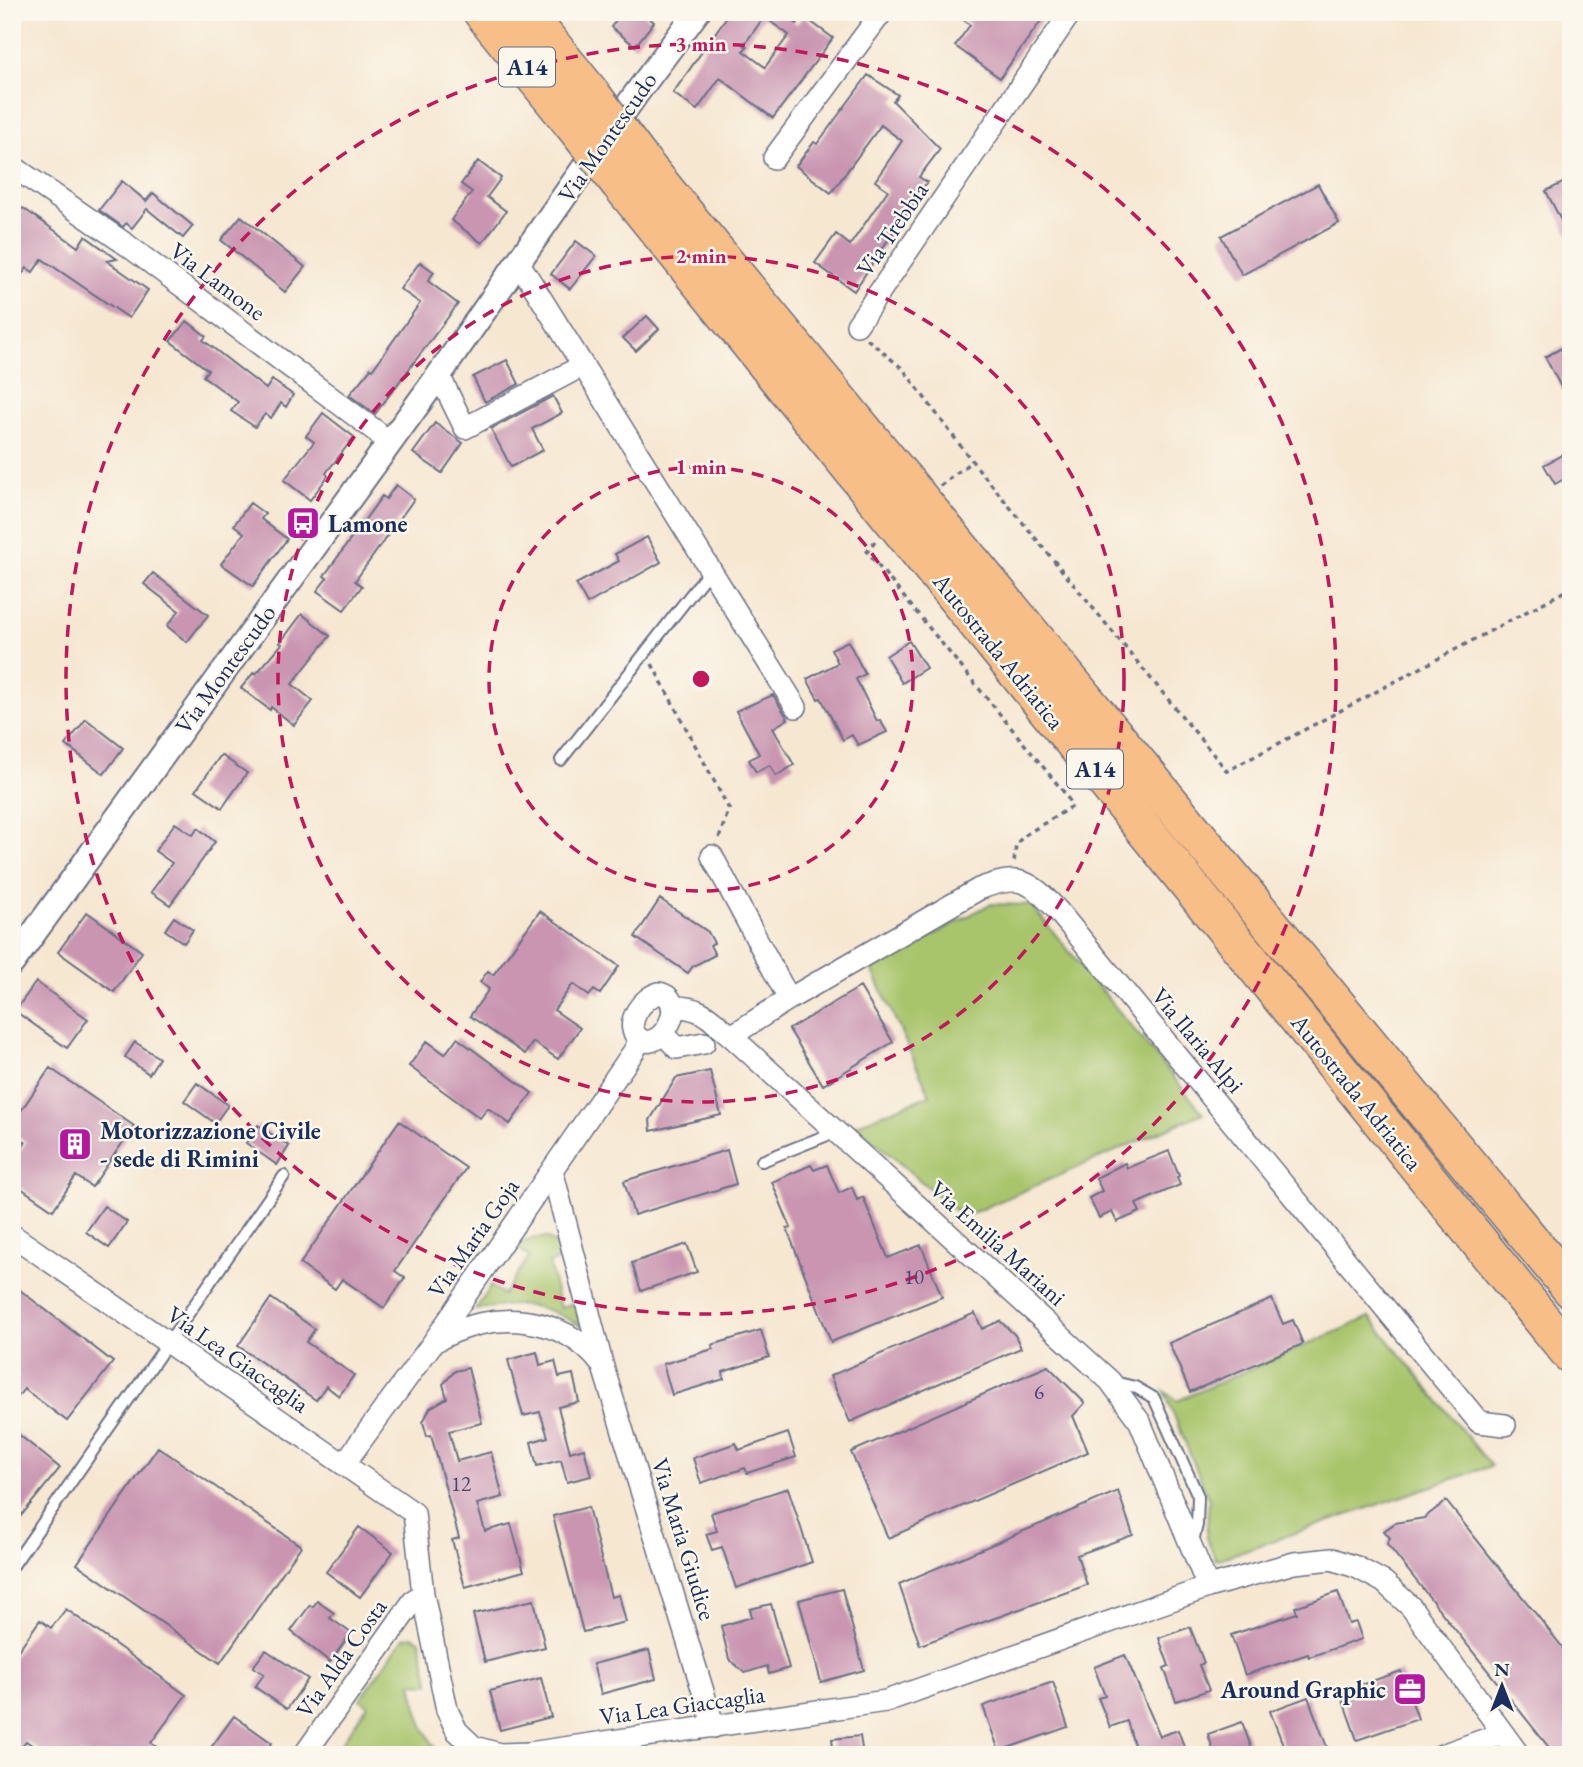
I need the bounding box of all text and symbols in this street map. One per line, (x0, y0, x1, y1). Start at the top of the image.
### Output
text: 3 min (675, 30, 727, 57)
road number: A14 (499, 48, 555, 86)
street label: Via Montescudo (551, 65, 664, 208)
street label: Via Trebbia (849, 176, 935, 282)
street label: Via Lamone (164, 235, 272, 327)
text: 2 min (675, 242, 727, 269)
text: 1 min (675, 453, 727, 480)
bus stop icon: Lamone (284, 504, 322, 542)
place label: Lamone (328, 508, 408, 539)
street label: Autostrada Adriatica (926, 566, 1072, 736)
street label: Via Montescudo (168, 598, 282, 740)
centre of rings (689, 667, 713, 691)
road number: A14 (1067, 750, 1123, 789)
street label: Via Ilaria Alpi (1145, 981, 1251, 1099)
street label: Autostrada Adriatica (1284, 1007, 1430, 1177)
place label: Motorizzazione Civile - sede di Rimini (100, 1115, 321, 1174)
building icon: Motorizzazione Civile - sede di Rimini (56, 1125, 94, 1163)
street label: Via Maria Goja (420, 1172, 526, 1304)
street label: Via Emilia Mariani (923, 1174, 1073, 1312)
house number: 10 (904, 1263, 924, 1290)
street label: Via Lea Giaccaglia (161, 1299, 315, 1420)
house number: 6 (1034, 1378, 1044, 1405)
street label: Via Maria Giudice (645, 1454, 723, 1624)
house number: 12 (451, 1470, 471, 1497)
street label: Via Alda Costa (289, 1592, 394, 1724)
north arrow (1468, 1652, 1538, 1722)
text: N (1494, 1657, 1510, 1682)
office icon: Around Graphic (1391, 1670, 1429, 1708)
place label: Around Graphic (1220, 1674, 1386, 1705)
street label: Via Lea Giaccaglia (597, 1678, 767, 1732)

